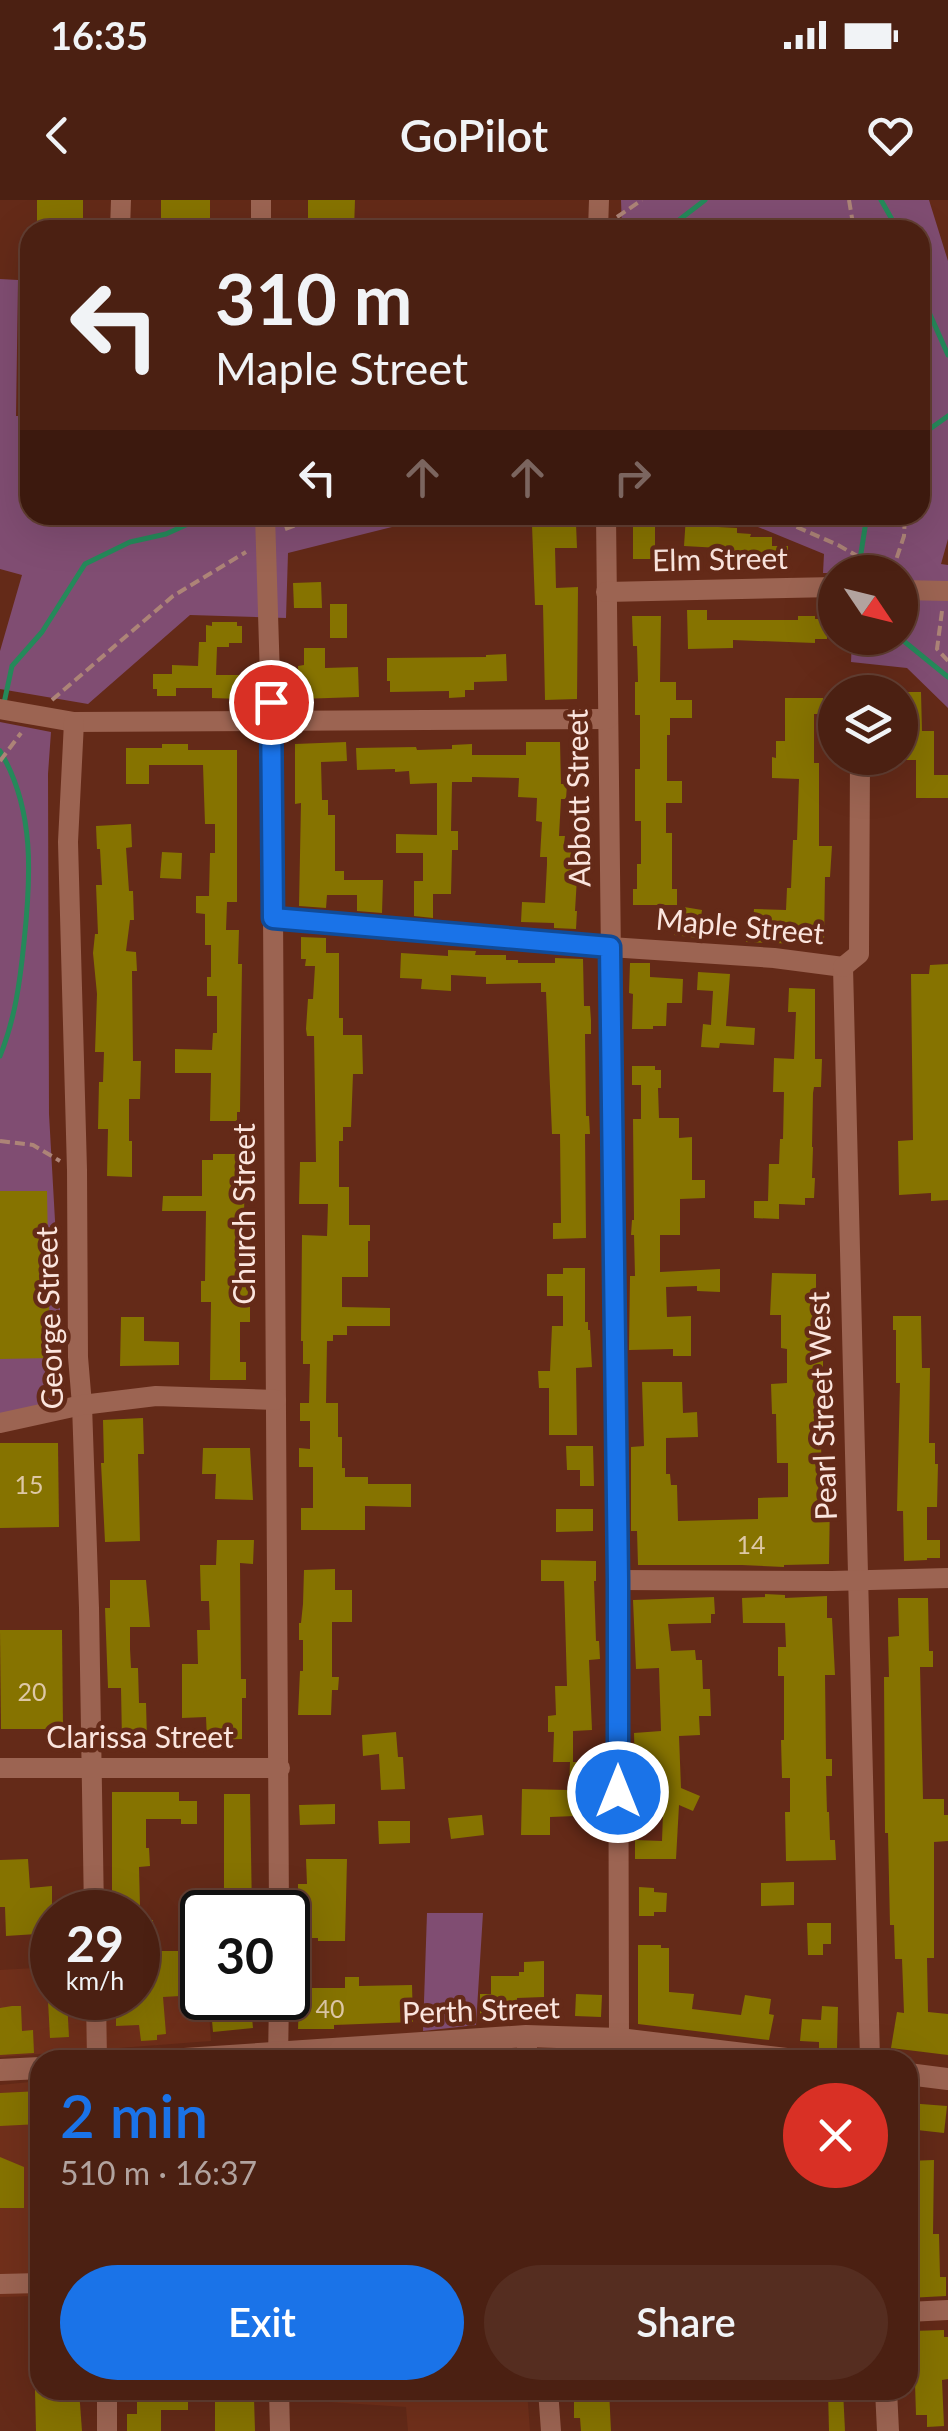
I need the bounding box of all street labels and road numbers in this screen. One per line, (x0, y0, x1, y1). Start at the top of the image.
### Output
street label: Elm Street (652, 539, 788, 577)
street label: Abbott Street (557, 709, 597, 887)
street label: Maple Street (655, 900, 826, 950)
street label: Church Street (225, 1123, 261, 1305)
street label: George Street (27, 1226, 69, 1410)
street label: Pearl Street West (799, 1291, 843, 1521)
street label: Clarissa Street (46, 1718, 234, 1754)
street label: Perth Street (401, 1988, 561, 2030)

